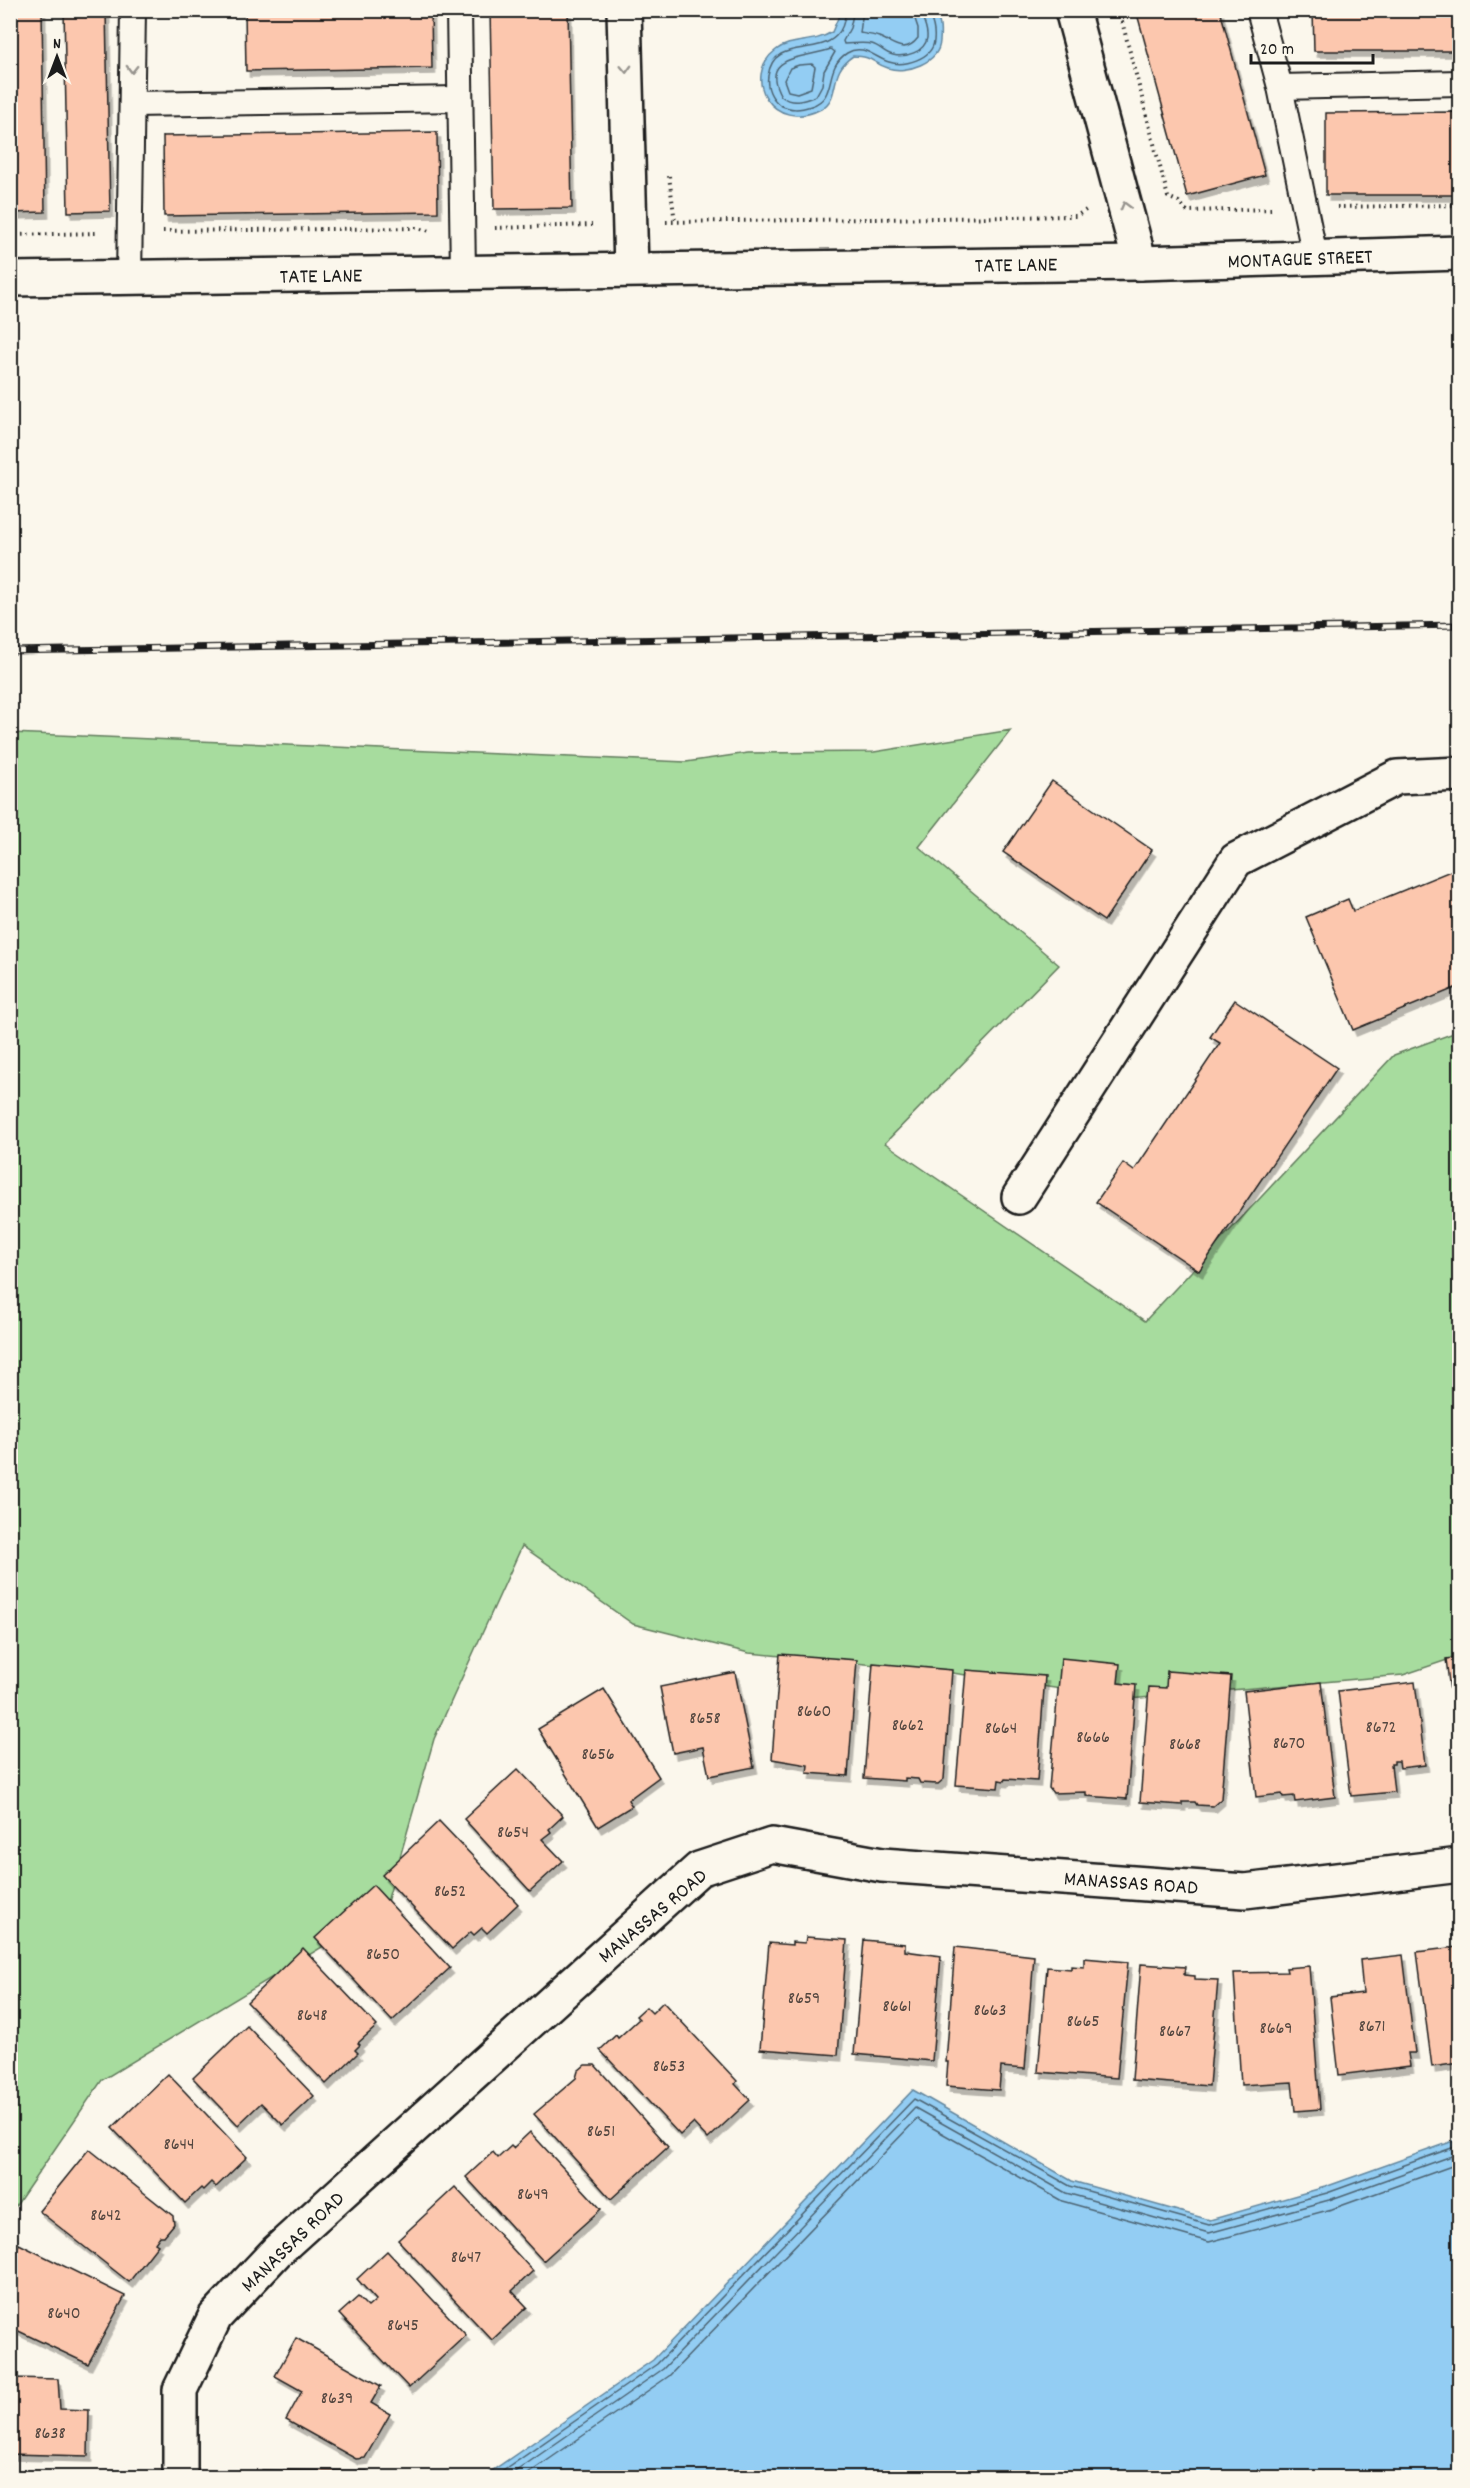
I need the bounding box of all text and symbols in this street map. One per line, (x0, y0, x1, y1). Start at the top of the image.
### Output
north arrow (27, 27, 87, 87)
scale bar (1251, 27, 1372, 65)
text: N (53, 33, 61, 56)
text: 20 m (1260, 38, 1294, 63)
one-way arrow (126, 64, 138, 73)
one-way arrow (620, 64, 632, 73)
one-way arrow (1119, 201, 1132, 211)
street label: MONTAGUE STREET (1227, 243, 1374, 279)
street label: TATE LANE (975, 251, 1058, 283)
street label: TATE LANE (280, 262, 363, 294)
house number: 8660 (797, 1700, 831, 1725)
house number: 8658 (689, 1707, 721, 1732)
house number: 8662 (892, 1714, 924, 1739)
house number: 8672 (1366, 1716, 1396, 1741)
house number: 8664 (985, 1717, 1017, 1742)
house number: 8666 (1076, 1726, 1110, 1751)
house number: 8670 (1273, 1732, 1305, 1757)
house number: 8668 (1169, 1733, 1201, 1758)
house number: 8656 (581, 1743, 615, 1768)
house number: 8654 (497, 1821, 529, 1846)
street label: MANASSAS ROAD (593, 1863, 715, 1972)
street label: MANASSAS ROAD (1063, 1865, 1199, 1905)
house number: 8652 (434, 1880, 466, 1905)
house number: 8650 (366, 1943, 400, 1968)
house number: 8659 (788, 1987, 820, 2012)
house number: 8661 (883, 1995, 911, 2020)
house number: 8663 (974, 1999, 1006, 2024)
house number: 8648 (297, 2004, 327, 2029)
house number: 8665 (1066, 2010, 1100, 2035)
house number: 8671 (1359, 2015, 1385, 2040)
house number: 8669 (1259, 2017, 1293, 2042)
house number: 8667 (1159, 2020, 1191, 2045)
house number: 8653 (653, 2055, 685, 2080)
house number: 8651 (587, 2120, 615, 2145)
house number: 8644 (164, 2133, 194, 2158)
house number: 8649 (517, 2183, 549, 2208)
street label: MANASSAS ROAD (235, 2186, 353, 2301)
house number: 8642 (90, 2204, 122, 2229)
house number: 8647 (451, 2246, 481, 2271)
house number: 8640 (47, 2302, 81, 2327)
house number: 8645 (387, 2314, 419, 2339)
house number: 8639 (321, 2387, 353, 2412)
house number: 8638 (34, 2422, 66, 2447)

